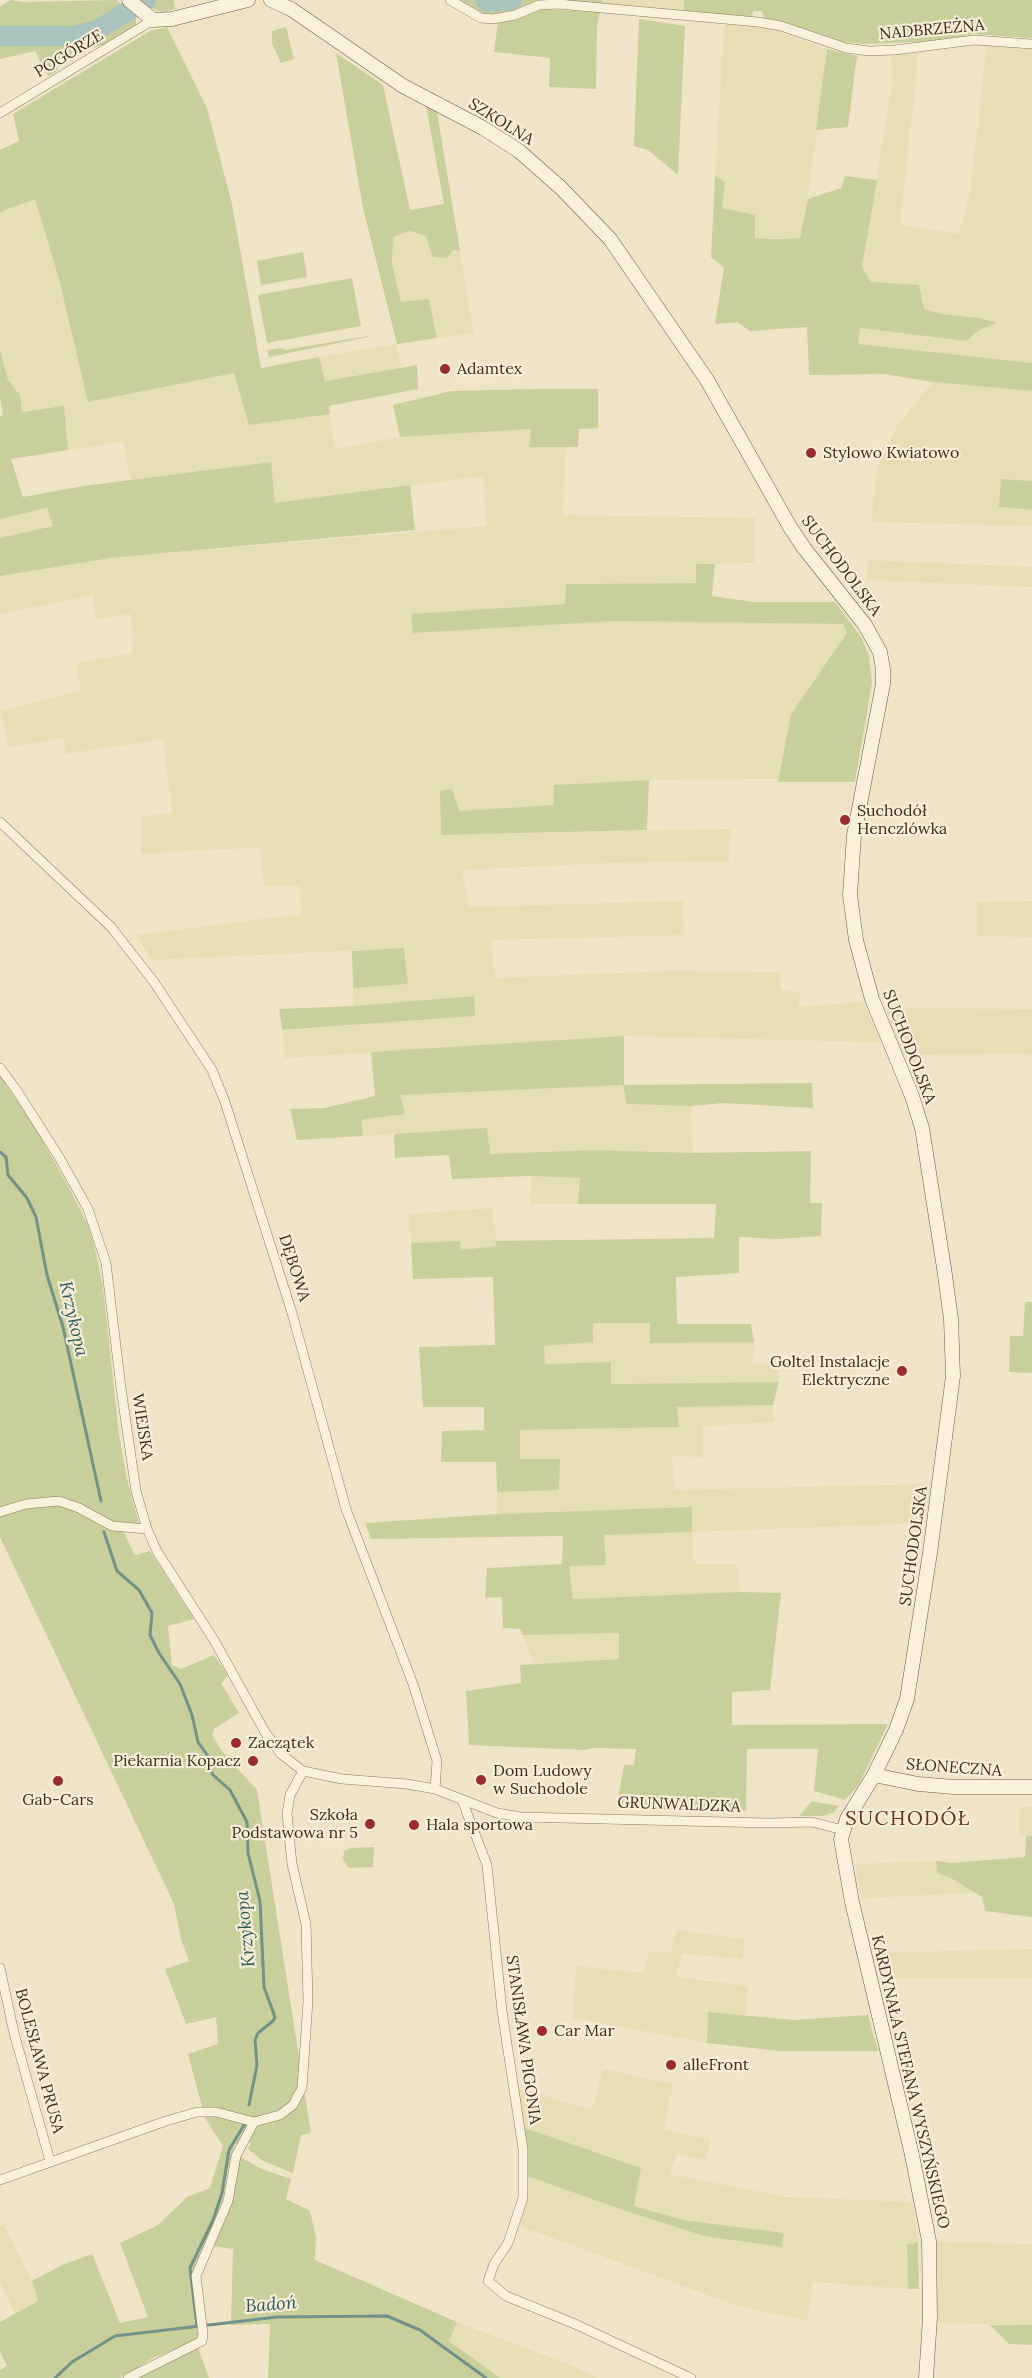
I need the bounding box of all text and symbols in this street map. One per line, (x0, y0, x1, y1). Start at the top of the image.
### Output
street label: NADBRZEŻNA (879, 16, 985, 44)
street label: POGÓRZE (31, 26, 107, 82)
street label: SZKOLNA (465, 94, 537, 150)
place label: Adamtex (457, 359, 522, 379)
marker: Adamtex (438, 362, 452, 376)
place label: Stylowo Kwiatowo (823, 443, 959, 463)
marker: Stylowo Kwiatowo (804, 446, 818, 460)
street label: SUCHODOLSKA (797, 512, 885, 620)
place label: Suchodół Henczlówka (857, 801, 947, 839)
marker: Suchodół Henczlówka (838, 813, 852, 827)
street label: SUCHODOLSKA (878, 987, 940, 1107)
street label: DĘBOWA (274, 1232, 314, 1304)
water label: Krzykopa (54, 1279, 92, 1359)
place label: Goltel Instalacje Elektryczne (770, 1352, 890, 1390)
marker: Goltel Instalacje Elektryczne (895, 1364, 909, 1378)
street label: WIEJSKA (127, 1392, 157, 1462)
street label: SUCHODOLSKA (896, 1485, 932, 1607)
place label: Zaczątek (248, 1733, 314, 1753)
marker: Zaczątek (229, 1736, 243, 1750)
place label: Piekarnia Kopacz (113, 1751, 241, 1771)
marker: Piekarnia Kopacz (246, 1754, 260, 1768)
street label: SŁONECZNA (906, 1755, 1002, 1781)
place label: Dom Ludowy w Suchodole (493, 1761, 592, 1799)
marker: Dom Ludowy w Suchodole (474, 1773, 488, 1787)
marker: Gab-Cars (51, 1774, 65, 1788)
place label: Gab-Cars (22, 1790, 94, 1810)
street label: GRUNWALDZKA (617, 1793, 741, 1817)
place label: Szkoła Podstawowa nr 5 (231, 1805, 358, 1843)
district label: SUCHODÓŁ (845, 1807, 971, 1831)
place label: Hala sportowa (426, 1815, 533, 1835)
marker: Szkoła Podstawowa nr 5 (363, 1817, 377, 1831)
marker: Hala sportowa (407, 1818, 421, 1832)
water label: Krzykopa (232, 1890, 260, 1968)
street label: KARDYNAŁA STEFANA WYSZYŃSKIEGO (867, 1933, 953, 2231)
street label: STANISŁAWA PIGONIA (502, 1954, 544, 2126)
street label: BOLESŁAWA PRUSA (10, 1986, 68, 2136)
place label: Car Mar (554, 2021, 614, 2041)
marker: Car Mar (535, 2024, 549, 2038)
place label: alleFront (683, 2055, 749, 2075)
marker: alleFront (664, 2058, 678, 2072)
water label: Badoń (245, 2292, 297, 2318)

